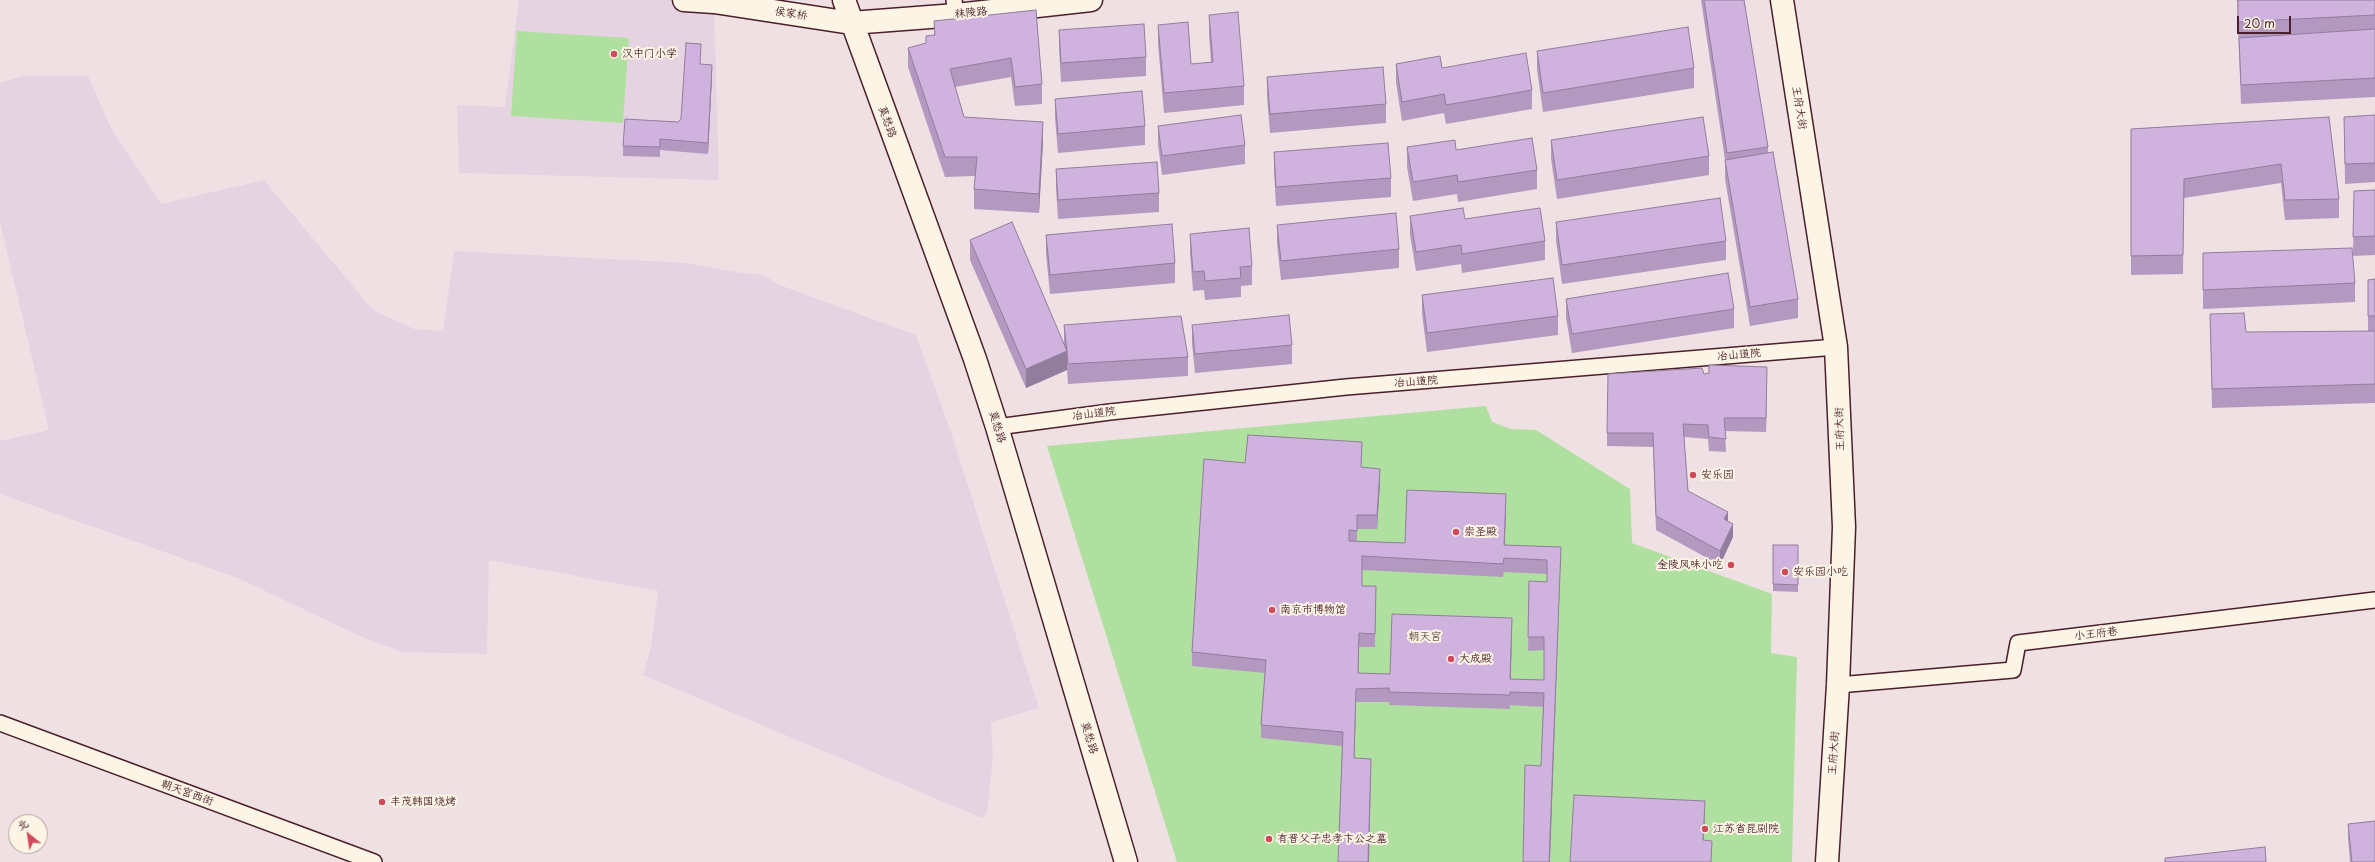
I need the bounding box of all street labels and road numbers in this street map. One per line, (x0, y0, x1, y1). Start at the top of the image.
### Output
street label: 侯家桥 (774, 5, 808, 23)
street label: 秣陵路 (954, 5, 988, 21)
street label: 王府大街 (1789, 85, 1809, 131)
street label: 莫愁路 (875, 104, 899, 140)
street label: 冶山道院 (1717, 347, 1761, 363)
street label: 冶山道院 (1394, 374, 1438, 390)
street label: 冶山道院 (1071, 405, 1117, 423)
street label: 王府大街 (1833, 407, 1847, 451)
street label: 莫愁路 (986, 409, 1008, 445)
street label: 小王府巷 (2073, 625, 2119, 643)
street label: 莫愁路 (1078, 720, 1100, 756)
street label: 王府大街 (1826, 731, 1842, 775)
street label: 朝天宫西街 (159, 777, 215, 809)

